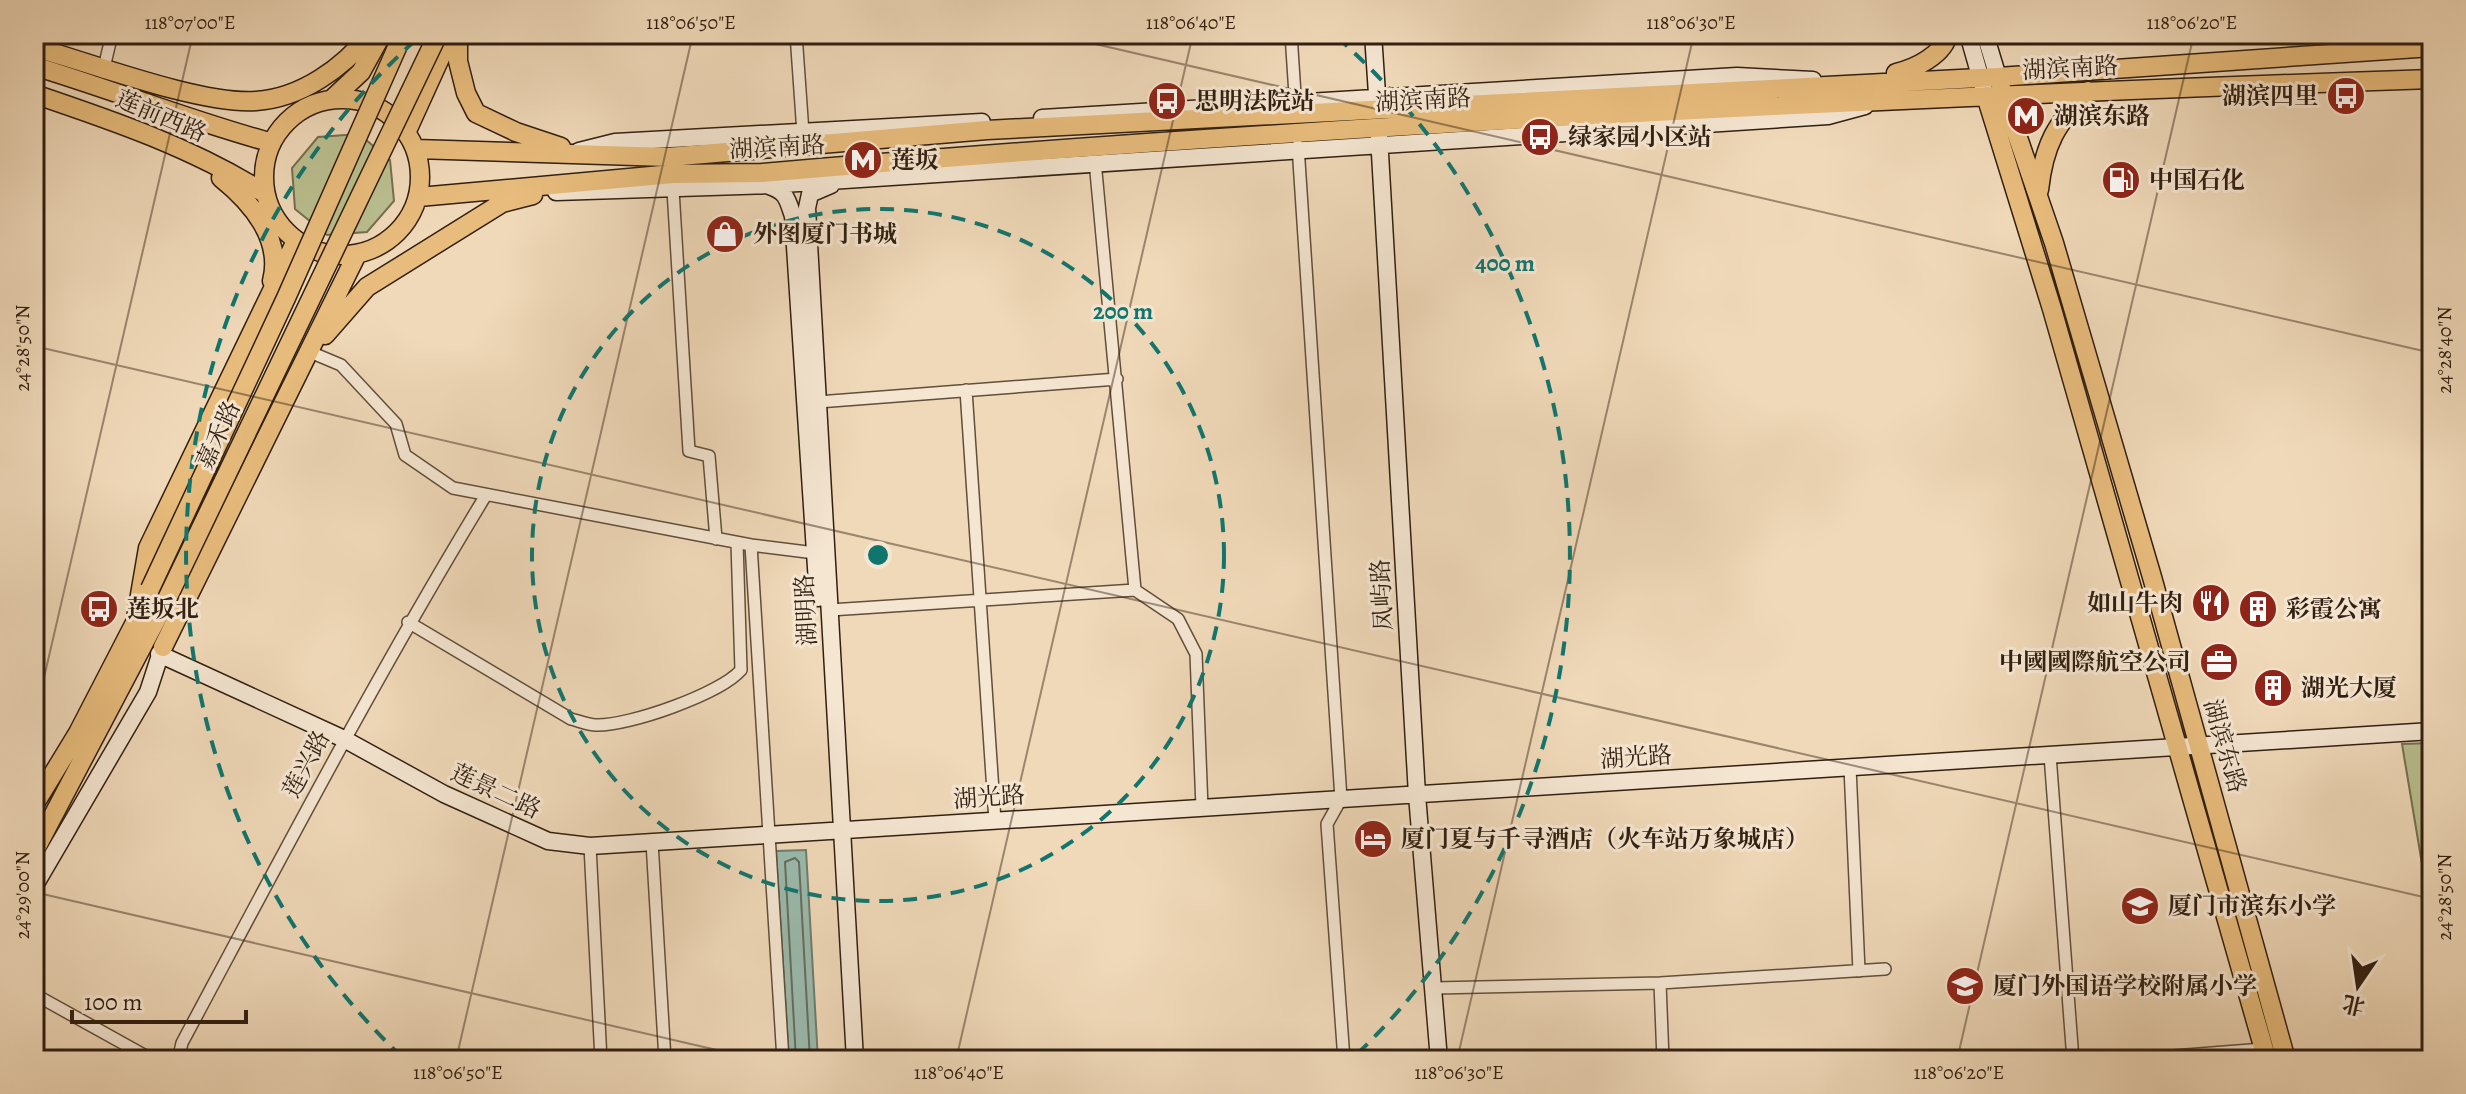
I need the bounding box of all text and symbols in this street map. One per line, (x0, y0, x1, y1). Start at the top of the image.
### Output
text: 118°07'00"E (144, 9, 236, 36)
text: 118°06'50"E (646, 9, 736, 36)
text: 118°06'40"E (1146, 9, 1236, 36)
text: 118°06'30"E (1646, 9, 1736, 36)
text: 118°06'20"E (2147, 9, 2237, 36)
street label: 湖滨南路 (2021, 50, 2119, 86)
bus stop icon: 湖滨四里 (2325, 75, 2367, 117)
bus stop icon: 思明法院站 (1146, 80, 1188, 122)
place label: 湖滨四里 (2222, 80, 2318, 112)
street label: 湖滨南路 (1374, 82, 1472, 118)
street label: 莲前西路 (111, 83, 211, 149)
place label: 思明法院站 (1195, 85, 1315, 117)
metro station icon: 湖滨东路 (2005, 95, 2047, 137)
place label: 湖滨东路 (2054, 100, 2150, 132)
bus stop icon: 绿家园小区站 (1519, 116, 1561, 158)
place label: 绿家园小区站 (1568, 121, 1712, 153)
street label: 湖滨南路 (728, 129, 826, 165)
metro station icon: 莲坂 (842, 139, 884, 181)
place label: 莲坂 (891, 144, 939, 176)
fuel station icon: 中国石化 (2100, 159, 2142, 201)
place label: 中国石化 (2149, 164, 2245, 196)
shop icon: 外图厦门书城 (704, 213, 746, 255)
place label: 外图厦门书城 (753, 218, 897, 250)
text: 400 m (1475, 247, 1535, 279)
text: 200 m (1093, 295, 1153, 327)
text: 24°28'50"N (9, 305, 36, 391)
text: 24°28'40"N (2431, 306, 2458, 394)
street label: 嘉禾路 (188, 396, 248, 474)
centre of rings (864, 541, 892, 569)
street label: 凤屿路 (1364, 558, 1400, 632)
street label: 湖明路 (788, 573, 824, 647)
restaurant icon: 如山牛肉 (2190, 582, 2232, 624)
place label: 如山牛肉 (2087, 587, 2183, 619)
bus stop icon: 莲坂北 (78, 588, 120, 630)
building icon: 彩霞公寓 (2237, 588, 2279, 630)
place label: 莲坂北 (127, 593, 199, 625)
place label: 彩霞公寓 (2286, 593, 2382, 625)
office icon: 中國國際航空公司 (2198, 641, 2240, 683)
place label: 中國國際航空公司 (1999, 646, 2191, 678)
building icon: 湖光大厦 (2252, 667, 2294, 709)
place label: 湖光大厦 (2301, 672, 2397, 704)
street label: 湖滨东路 (2196, 695, 2254, 797)
street label: 莲兴路 (275, 725, 337, 803)
street label: 湖光路 (1599, 739, 1673, 775)
street label: 莲景二路 (446, 756, 546, 826)
street label: 湖光路 (952, 779, 1026, 815)
hotel icon: 厦门夏与千寻酒店（火车站万象城店） (1352, 818, 1394, 860)
place label: 厦门夏与千寻酒店（火车站万象城店） (1401, 823, 1809, 855)
text: 24°29'00"N (9, 851, 36, 939)
text: 24°28'50"N (2431, 854, 2458, 940)
school or university icon: 厦门市滨东小学 (2119, 885, 2161, 927)
place label: 厦门市滨东小学 (2168, 890, 2336, 922)
north arrow (2318, 946, 2398, 1026)
school or university icon: 厦门外国语学校附属小学 (1944, 965, 1986, 1007)
place label: 厦门外国语学校附属小学 (1993, 970, 2257, 1002)
scale bar (72, 974, 246, 1024)
text: 100 m (84, 986, 143, 1018)
text: 北 (2340, 987, 2368, 1022)
text: 118°06'50"E (413, 1059, 503, 1086)
text: 118°06'40"E (914, 1059, 1004, 1086)
text: 118°06'30"E (1414, 1059, 1504, 1086)
text: 118°06'20"E (1914, 1059, 2004, 1086)

